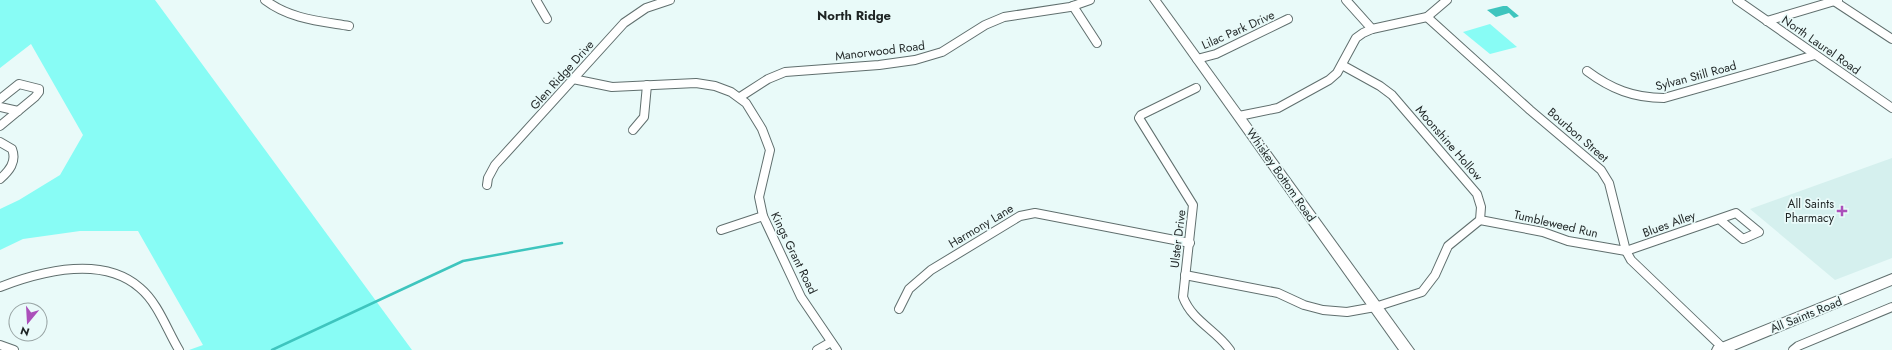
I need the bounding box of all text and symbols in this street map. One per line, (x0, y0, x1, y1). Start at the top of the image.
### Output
district label: North Ridge (817, 6, 892, 25)
street label: Lilac Park Drive (1199, 6, 1277, 54)
street label: North Laurel Road (1778, 11, 1864, 79)
street label: Glen Ridge Drive (526, 36, 598, 114)
street label: Manorwood Road (834, 37, 926, 65)
street label: Sylvan Still Road (1654, 57, 1738, 95)
street label: Moonshine Hollow (1411, 101, 1487, 185)
street label: Bourbon Street (1544, 103, 1613, 167)
street label: Whiskey Bottom Road (1242, 125, 1320, 225)
place label: All Saints Pharmacy (1785, 195, 1835, 227)
street label: Harmony Lane (945, 199, 1017, 253)
street label: Tumbleweed Run (1512, 206, 1600, 242)
street label: Blues Alley (1640, 206, 1699, 242)
marker: All Saints Pharmacy (1837, 206, 1847, 216)
street label: Kings Grant Road (766, 209, 822, 297)
street label: Ulster Drive (1165, 209, 1191, 269)
street label: All Saints Road (1767, 292, 1845, 338)
north arrow (8, 302, 48, 342)
text: N (18, 323, 32, 340)

